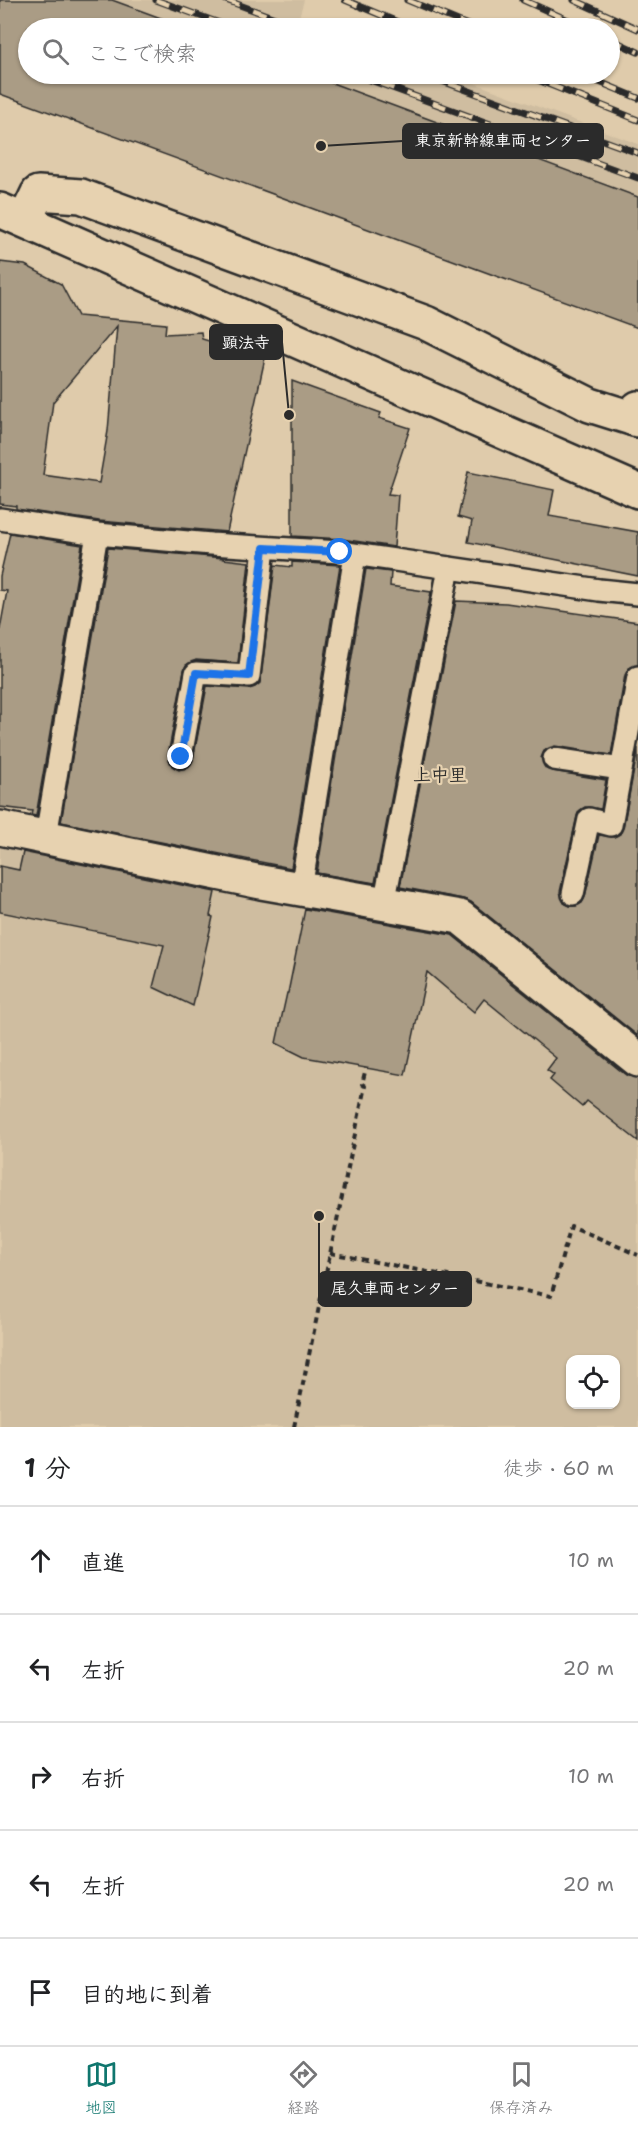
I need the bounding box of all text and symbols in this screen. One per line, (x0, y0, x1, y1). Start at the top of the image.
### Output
search box (18, 18, 620, 84)
icon: search (39, 35, 72, 68)
text: ここで検索 (87, 39, 197, 68)
callout: 東京新幹線車両センター (403, 124, 603, 158)
text: 東京新幹線車両センター (415, 130, 591, 151)
callout: 顕法寺 (210, 325, 282, 359)
text: 顕法寺 (222, 332, 270, 353)
route start (326, 538, 352, 564)
route end (167, 743, 193, 769)
district label: 上中里 (413, 763, 467, 787)
callout: 尾久車両センター (319, 1272, 471, 1306)
text: 尾久車両センター (331, 1278, 459, 1299)
map controls (566, 1355, 620, 1409)
button: locate (566, 1355, 620, 1409)
text: 1 分 (24, 1450, 71, 1485)
text: 徒歩 · 60 m (503, 1455, 614, 1481)
icon: ahead (24, 1544, 57, 1577)
text: 10 m (568, 1547, 614, 1573)
text: 直進 (81, 1548, 125, 1577)
icon: left (24, 1652, 57, 1685)
text: 20 m (563, 1655, 614, 1681)
text: 左折 (81, 1656, 125, 1685)
icon: right (24, 1760, 57, 1793)
text: 10 m (568, 1763, 614, 1789)
text: 右折 (81, 1764, 125, 1793)
icon: left (24, 1868, 57, 1901)
text: 20 m (563, 1871, 614, 1897)
text: 左折 (81, 1872, 125, 1901)
icon: arrive (24, 1976, 57, 2009)
text: 目的地に到着 (81, 1980, 213, 2009)
tab: 地図 (85, 2058, 118, 2118)
tab: 経路 (287, 2058, 320, 2118)
tab: 保存済み (489, 2058, 553, 2118)

